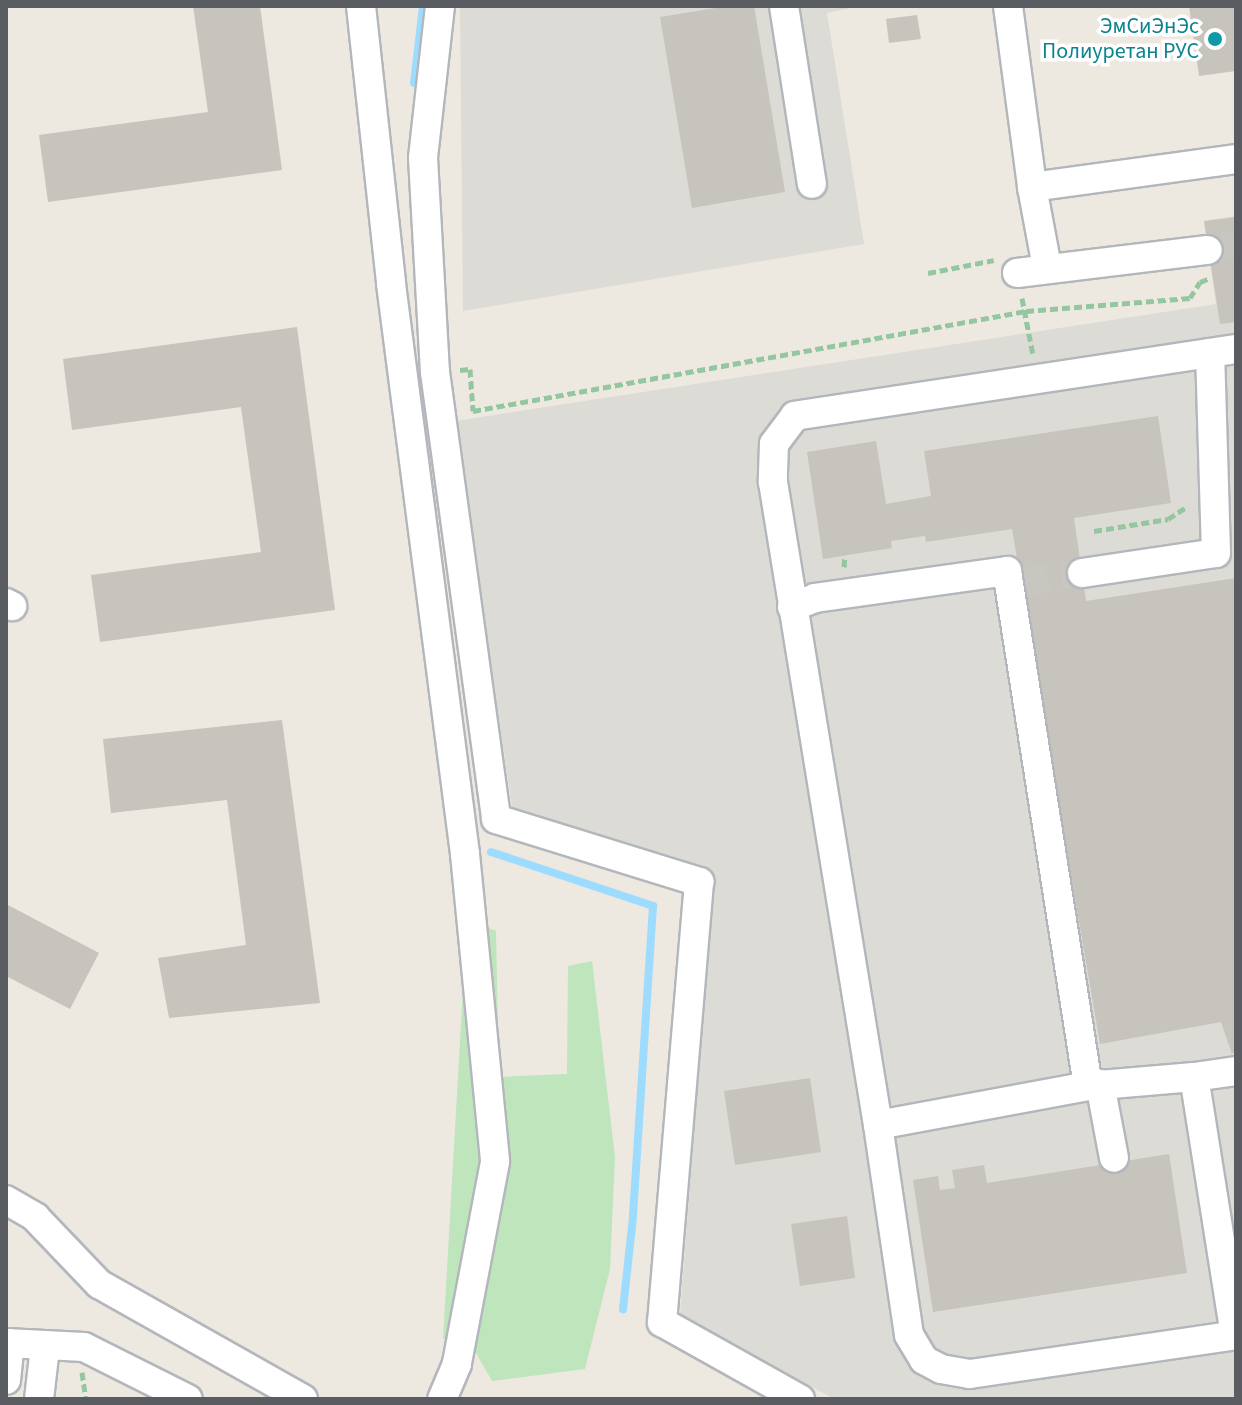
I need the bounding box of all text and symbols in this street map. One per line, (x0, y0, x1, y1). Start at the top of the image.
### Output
place label: ЭмСиЭнЭс Полиуретан РУС (1042, 13, 1199, 64)
marker: ЭмСиЭнЭс Полиуретан РУС (1206, 30, 1224, 48)

